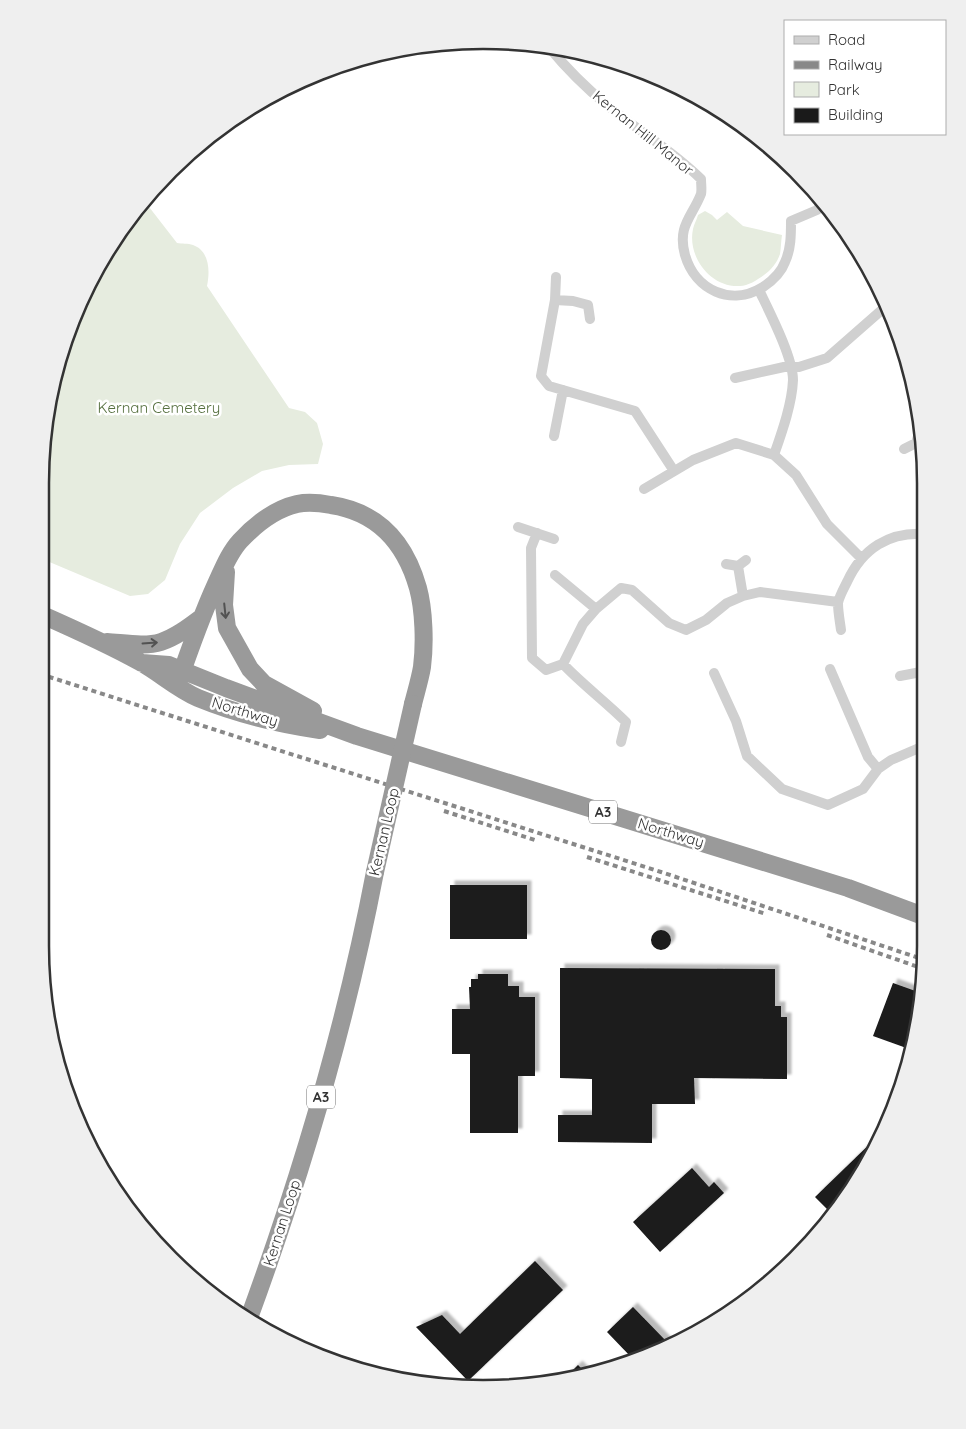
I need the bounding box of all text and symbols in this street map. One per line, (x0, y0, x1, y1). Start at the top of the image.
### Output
legend (784, 20, 946, 135)
text: Road (828, 30, 865, 49)
text: Railway (828, 55, 883, 74)
text: Park (828, 80, 860, 99)
street label: Kernan Hill Manor (589, 86, 698, 179)
text: Building (828, 105, 883, 124)
park label: Kernan Cemetery (98, 398, 220, 417)
one-way arrow (220, 602, 230, 618)
one-way arrow (142, 638, 158, 648)
street label: Northway (210, 692, 281, 731)
street label: Kernan Loop (364, 786, 403, 878)
road number: A3 (589, 800, 617, 824)
street label: Northway (636, 813, 707, 852)
road number: A3 (307, 1086, 335, 1108)
street label: Kernan Loop (259, 1177, 304, 1268)

